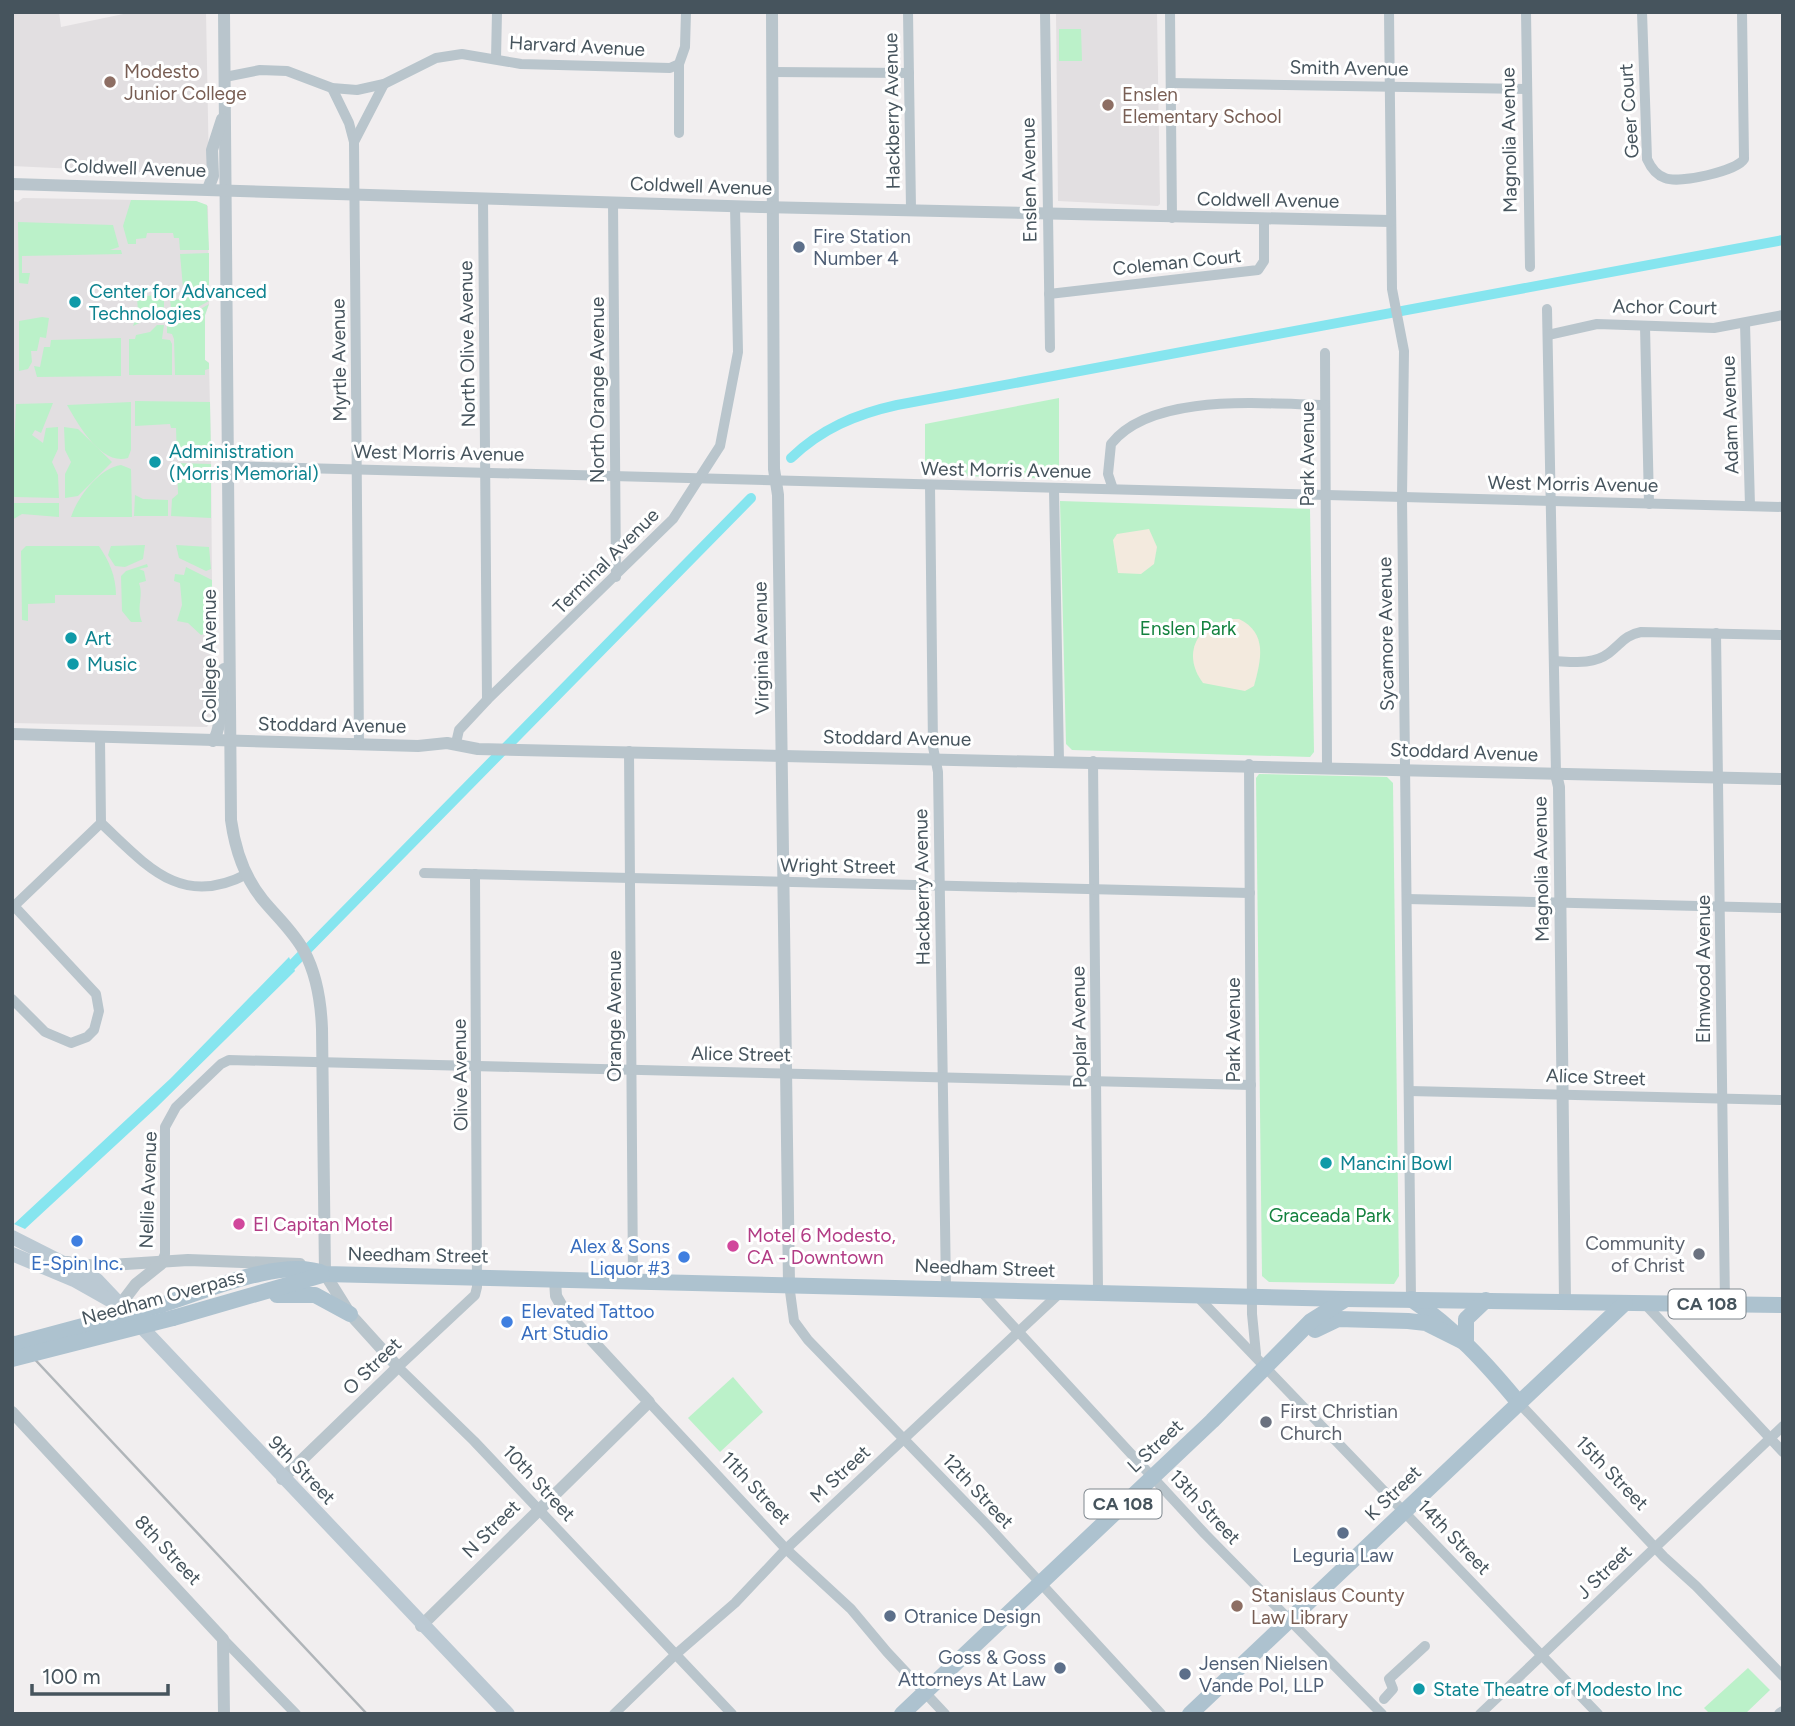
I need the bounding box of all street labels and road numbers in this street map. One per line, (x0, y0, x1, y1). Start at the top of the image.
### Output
street label: Harvard Avenue (508, 31, 646, 61)
street label: Hackberry Avenue (879, 32, 905, 190)
street label: Smith Avenue (1289, 55, 1409, 81)
street label: Geer Court (1614, 63, 1644, 159)
street label: Magnolia Avenue (1496, 67, 1522, 213)
street label: Enslen Avenue (1016, 117, 1042, 243)
street label: Coldwell Avenue (63, 154, 207, 182)
street label: Coldwell Avenue (629, 172, 773, 200)
street label: Coldwell Avenue (1197, 187, 1339, 213)
street label: Coleman Court (1111, 244, 1243, 280)
street label: North Olive Avenue (454, 260, 480, 428)
street label: Achor Court (1612, 295, 1718, 319)
street label: North Orange Avenue (586, 297, 609, 483)
street label: Myrtle Avenue (326, 298, 352, 422)
street label: Adam Avenue (1716, 355, 1744, 475)
street label: Park Avenue (1296, 401, 1319, 507)
street label: West Morris Avenue (353, 440, 525, 466)
street label: West Morris Avenue (920, 457, 1092, 483)
street label: West Morris Avenue (1487, 471, 1659, 497)
street label: Terminal Avenue (548, 503, 664, 619)
street label: Sycamore Avenue (1373, 557, 1399, 711)
street label: Virginia Avenue (748, 581, 774, 715)
street label: College Avenue (198, 589, 221, 723)
street label: Stoddard Avenue (258, 712, 406, 738)
street label: Stoddard Avenue (823, 725, 971, 751)
street label: Stoddard Avenue (1390, 738, 1538, 766)
street label: Magnolia Avenue (1528, 796, 1554, 942)
street label: Hackberry Avenue (909, 808, 935, 966)
street label: Wright Street (780, 853, 896, 879)
street label: Elmwood Avenue (1692, 895, 1715, 1043)
street label: Orange Avenue (603, 950, 626, 1082)
street label: Poplar Avenue (1066, 966, 1092, 1088)
street label: Park Avenue (1222, 977, 1245, 1083)
street label: Olive Avenue (448, 1019, 472, 1131)
street label: Alice Street (691, 1042, 791, 1066)
street label: Alice Street (1546, 1064, 1646, 1090)
street label: Nellie Avenue (134, 1131, 162, 1249)
street label: Needham Street (347, 1242, 489, 1268)
street label: Needham Street (914, 1254, 1056, 1282)
street label: Needham Overpass (79, 1264, 247, 1330)
road number: CA 108 (1668, 1289, 1746, 1318)
street label: O Street (338, 1332, 406, 1400)
street label: L Street (1122, 1414, 1188, 1478)
street label: 9th Street (264, 1431, 340, 1509)
street label: 15th Street (1571, 1431, 1653, 1515)
street label: 10th Street (498, 1440, 580, 1526)
street label: M Street (805, 1440, 875, 1508)
street label: 11th Street (716, 1447, 796, 1529)
street label: 12th Street (937, 1449, 1019, 1533)
street label: K Street (1360, 1461, 1426, 1525)
street label: 13th Street (1165, 1465, 1245, 1549)
road number: CA 108 (1084, 1490, 1162, 1518)
street label: N Street (457, 1495, 525, 1563)
street label: 14th Street (1413, 1495, 1495, 1579)
street label: 8th Street (130, 1510, 206, 1590)
street label: J Street (1572, 1540, 1636, 1604)

